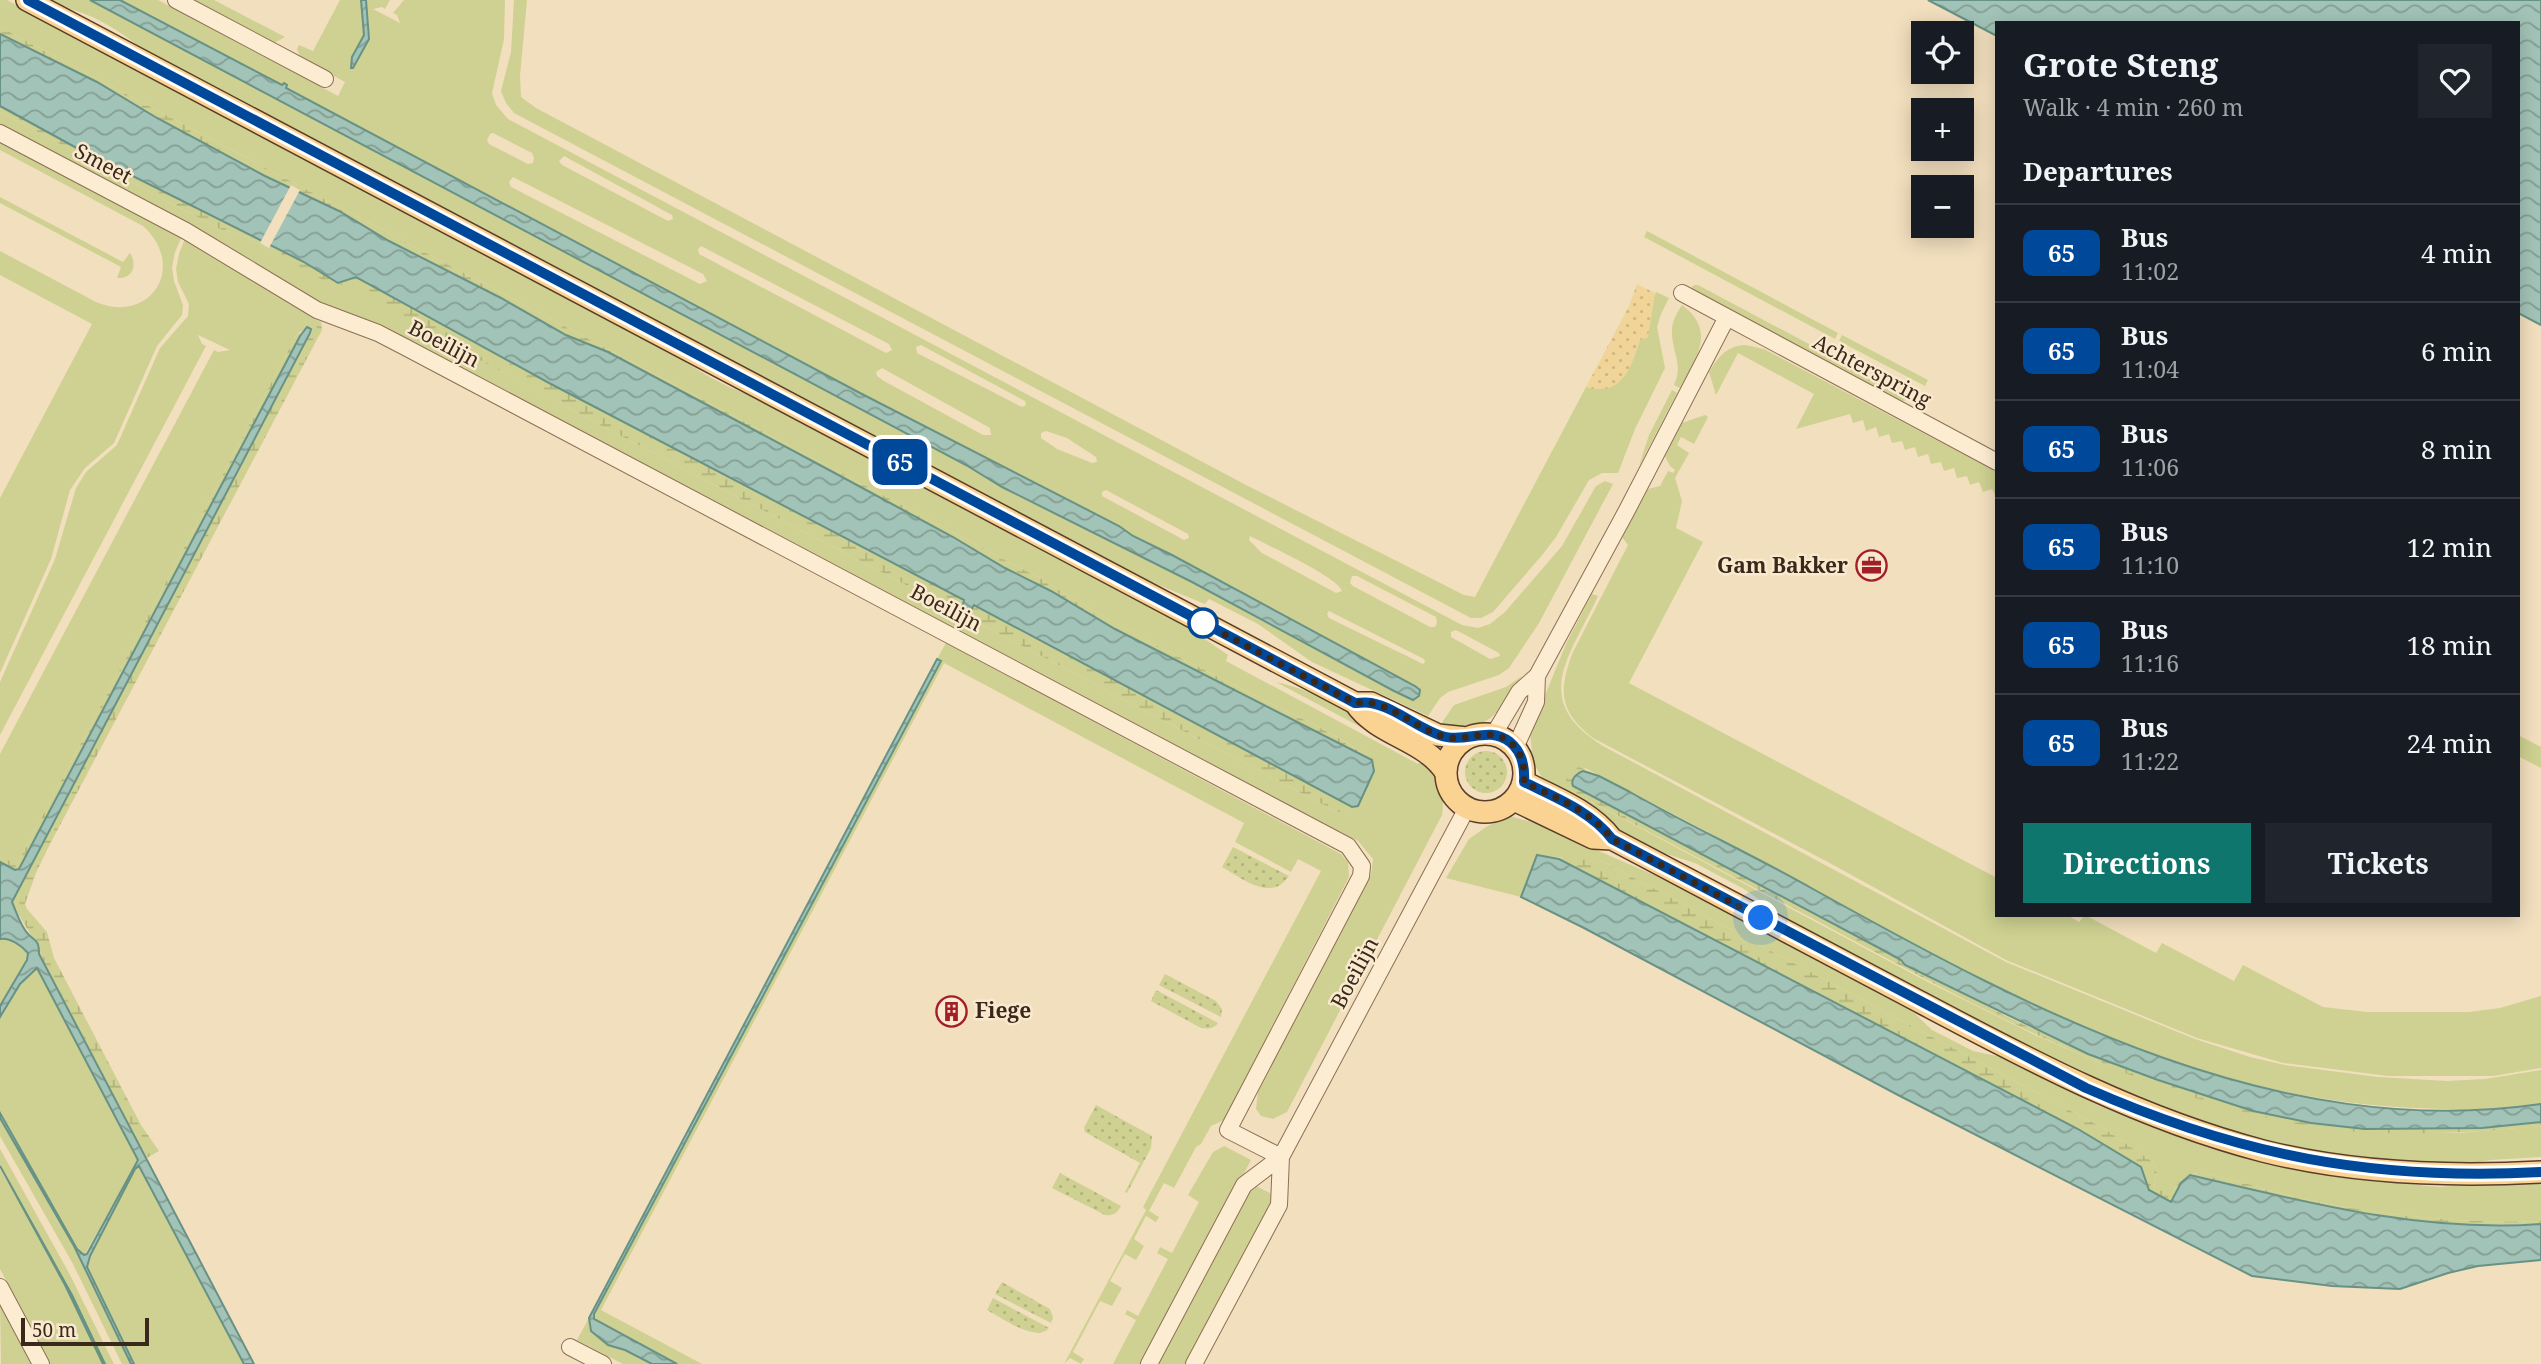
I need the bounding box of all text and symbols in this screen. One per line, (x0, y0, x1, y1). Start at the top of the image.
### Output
map controls (1911, 21, 1974, 238)
button: locate (1911, 21, 1974, 84)
text: Grote Steng (2023, 42, 2219, 87)
button: heart (2418, 44, 2492, 118)
text: Walk · 4 min · 260 m (2023, 91, 2243, 123)
button: + (1911, 98, 1974, 161)
street label: Smeet (70, 136, 137, 190)
text: Departures (2023, 153, 2173, 189)
button: − (1911, 175, 1974, 238)
text: Bus (2121, 219, 2168, 255)
text: 4 min (2421, 235, 2492, 271)
text: 65 (2048, 236, 2075, 269)
text: 11:02 (2121, 255, 2179, 287)
street label: Boeilijn (404, 313, 485, 374)
text: Bus (2121, 317, 2168, 353)
street label: Achterspring (1808, 327, 1937, 413)
text: 6 min (2421, 333, 2492, 369)
text: 65 (2048, 334, 2075, 367)
text: 11:04 (2121, 353, 2179, 385)
text: Bus (2121, 415, 2168, 451)
text: 8 min (2421, 431, 2492, 467)
text: 65 (2048, 432, 2075, 465)
line badge: 65 (869, 439, 932, 485)
text: 65 (886, 445, 914, 478)
text: 11:06 (2121, 451, 2179, 483)
text: Bus (2121, 513, 2168, 549)
text: 12 min (2407, 529, 2492, 565)
text: 65 (2048, 530, 2075, 563)
office icon: Gam Bakker (1854, 549, 1888, 583)
text: 11:10 (2121, 549, 2179, 581)
place label: Gam Bakker (1717, 551, 1848, 579)
street label: Boeilijn (906, 577, 987, 638)
unlabelled marker (1188, 608, 1218, 638)
text: Bus (2121, 611, 2168, 647)
text: 18 min (2407, 627, 2492, 663)
text: 65 (2048, 628, 2075, 661)
text: 11:16 (2121, 647, 2179, 679)
text: Bus (2121, 709, 2168, 745)
text: 24 min (2407, 725, 2492, 761)
text: 65 (2048, 726, 2075, 759)
text: 11:22 (2121, 745, 2179, 777)
button: Directions (2023, 823, 2251, 903)
button: Tickets (2265, 823, 2492, 903)
your location (1743, 900, 1778, 935)
street label: Boeilijn (1324, 932, 1385, 1013)
building icon: Fiege (935, 994, 969, 1028)
place label: Fiege (975, 996, 1031, 1024)
scale bar (21, 1315, 149, 1347)
text: 50 m (32, 1317, 76, 1343)

